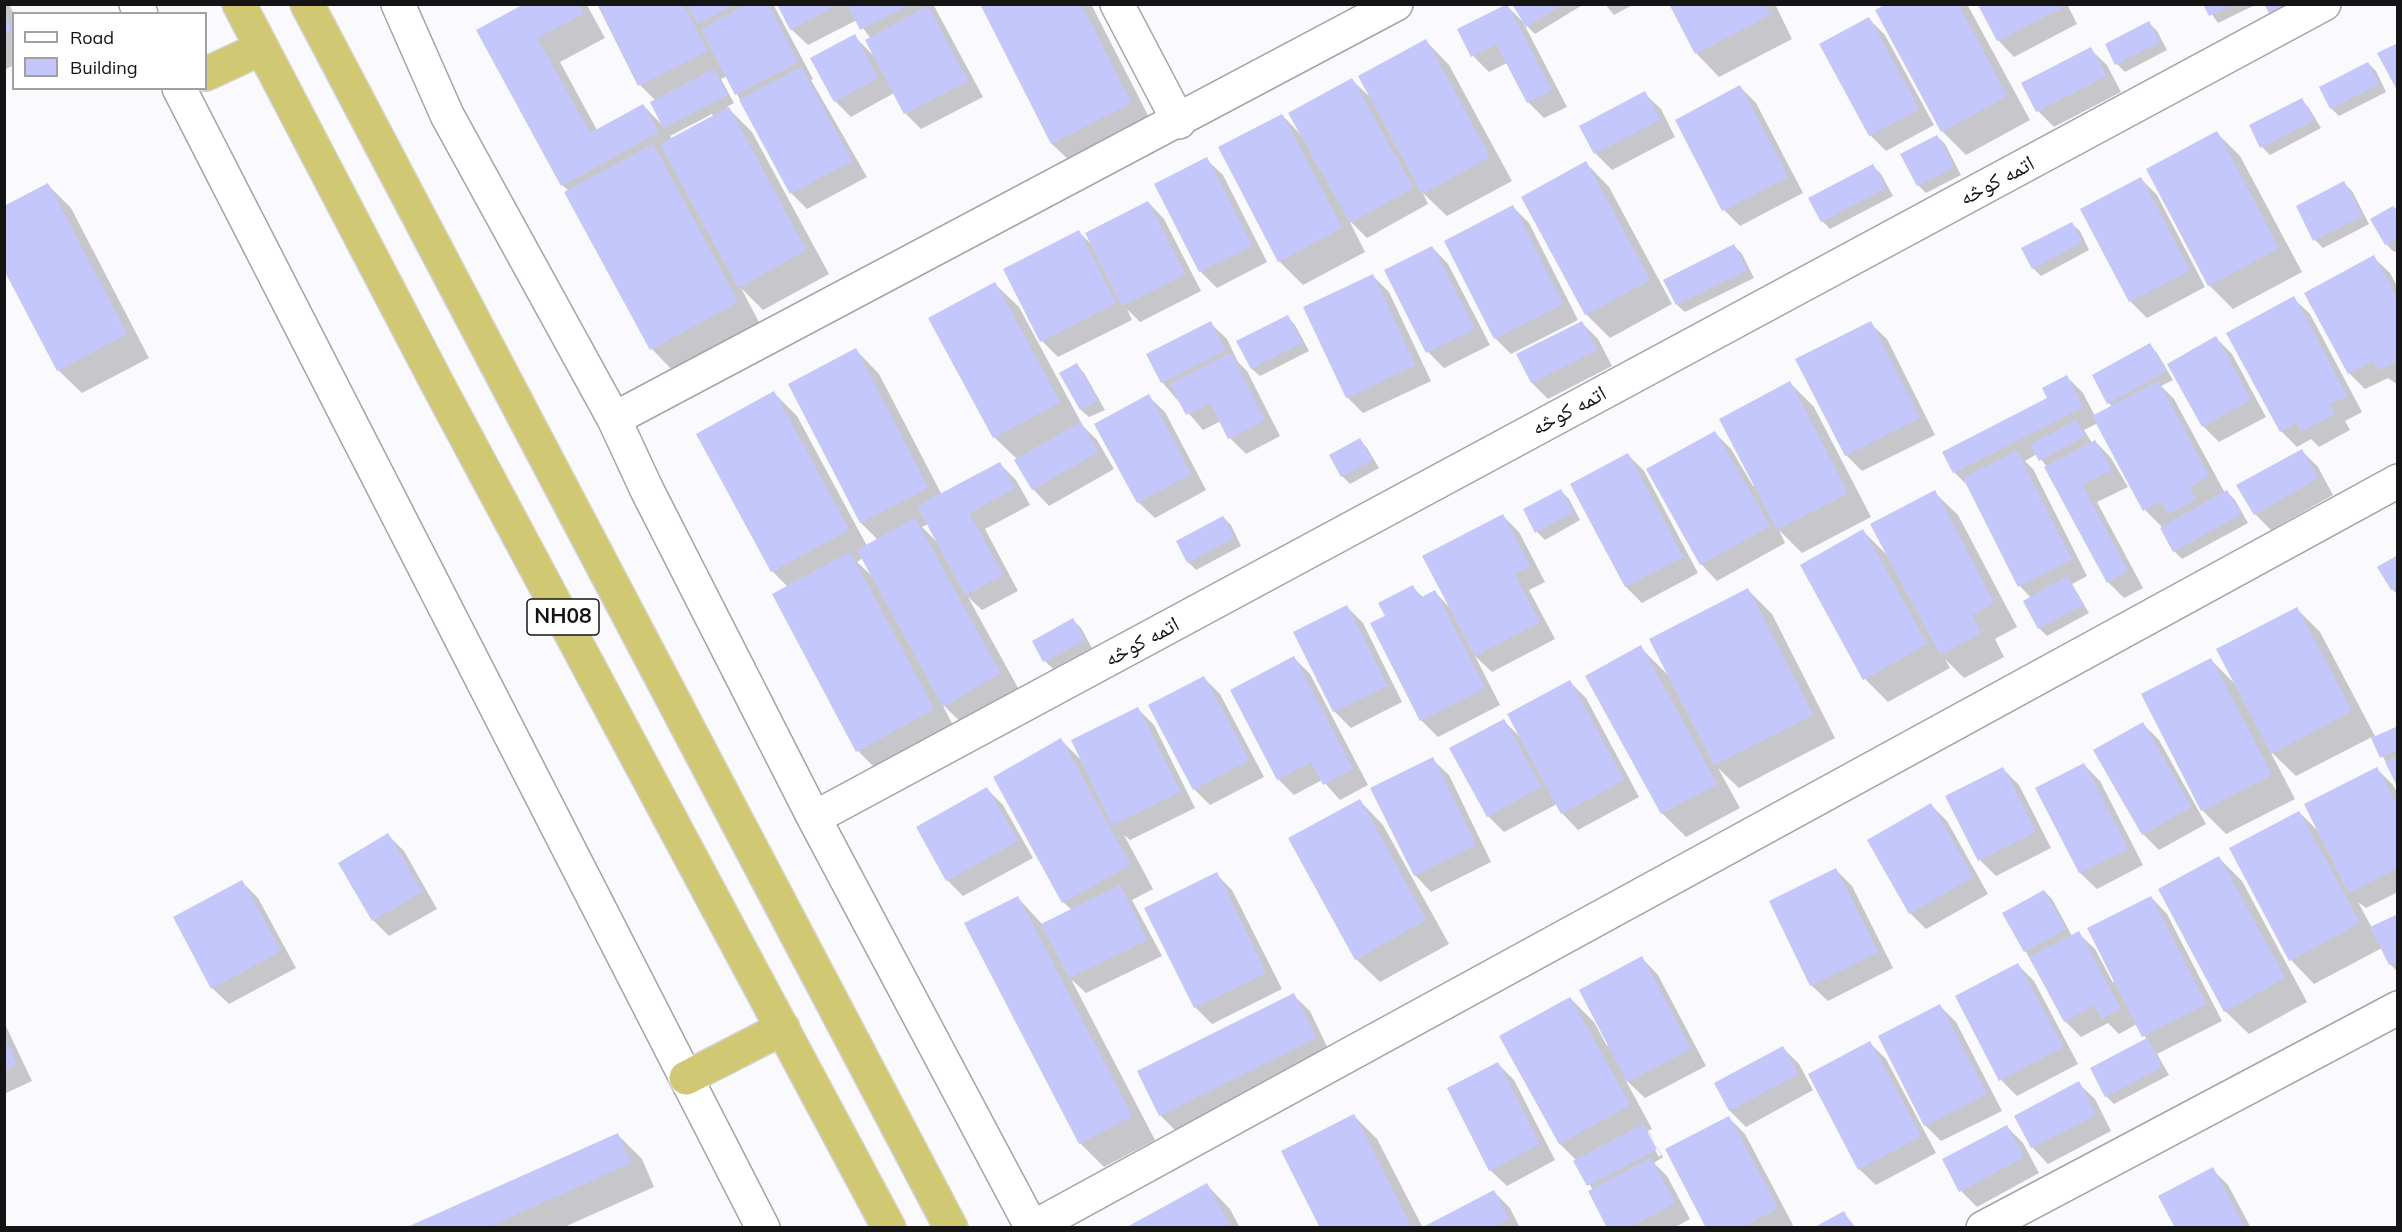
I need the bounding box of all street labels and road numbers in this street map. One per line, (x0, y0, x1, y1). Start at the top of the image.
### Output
street label: اتمه کوڅه (1955, 150, 2039, 212)
street label: اتمه کوڅه (1527, 380, 1611, 442)
road number: NH08 (527, 599, 599, 635)
street label: اتمه کوڅه (1100, 611, 1184, 673)

